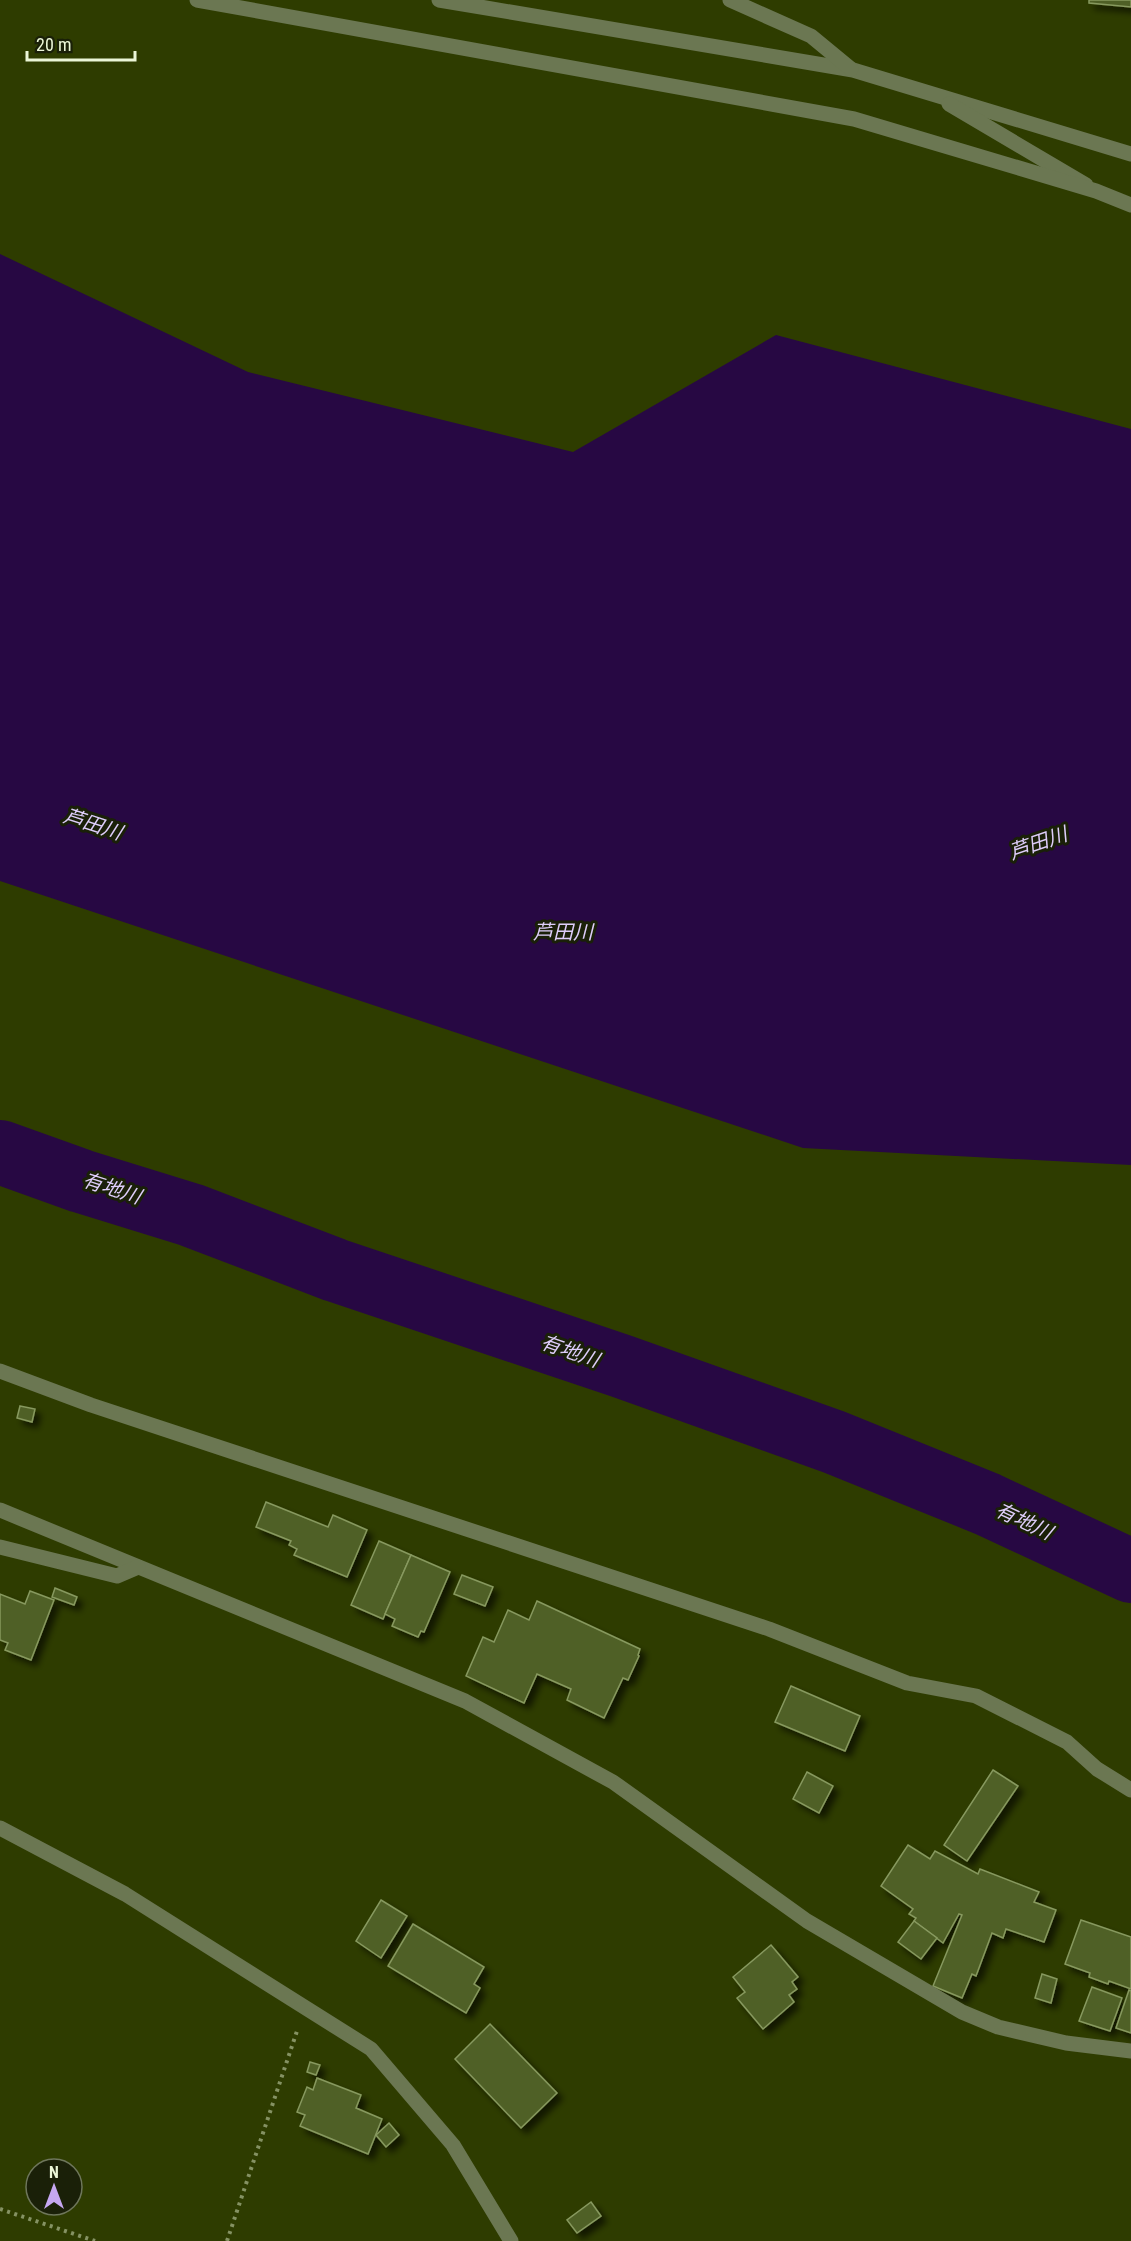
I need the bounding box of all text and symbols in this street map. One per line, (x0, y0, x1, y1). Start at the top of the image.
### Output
scale bar (27, 24, 135, 62)
text: 20 m (36, 34, 71, 55)
water label: 芦田川 (61, 803, 127, 845)
water label: 芦田川 (1006, 821, 1072, 864)
water label: 芦田川 (533, 920, 595, 944)
water label: 有地川 (80, 1167, 146, 1209)
water label: 有地川 (538, 1330, 604, 1373)
water label: 有地川 (992, 1497, 1058, 1545)
north arrow (24, 2157, 84, 2217)
text: N (49, 2163, 59, 2182)

